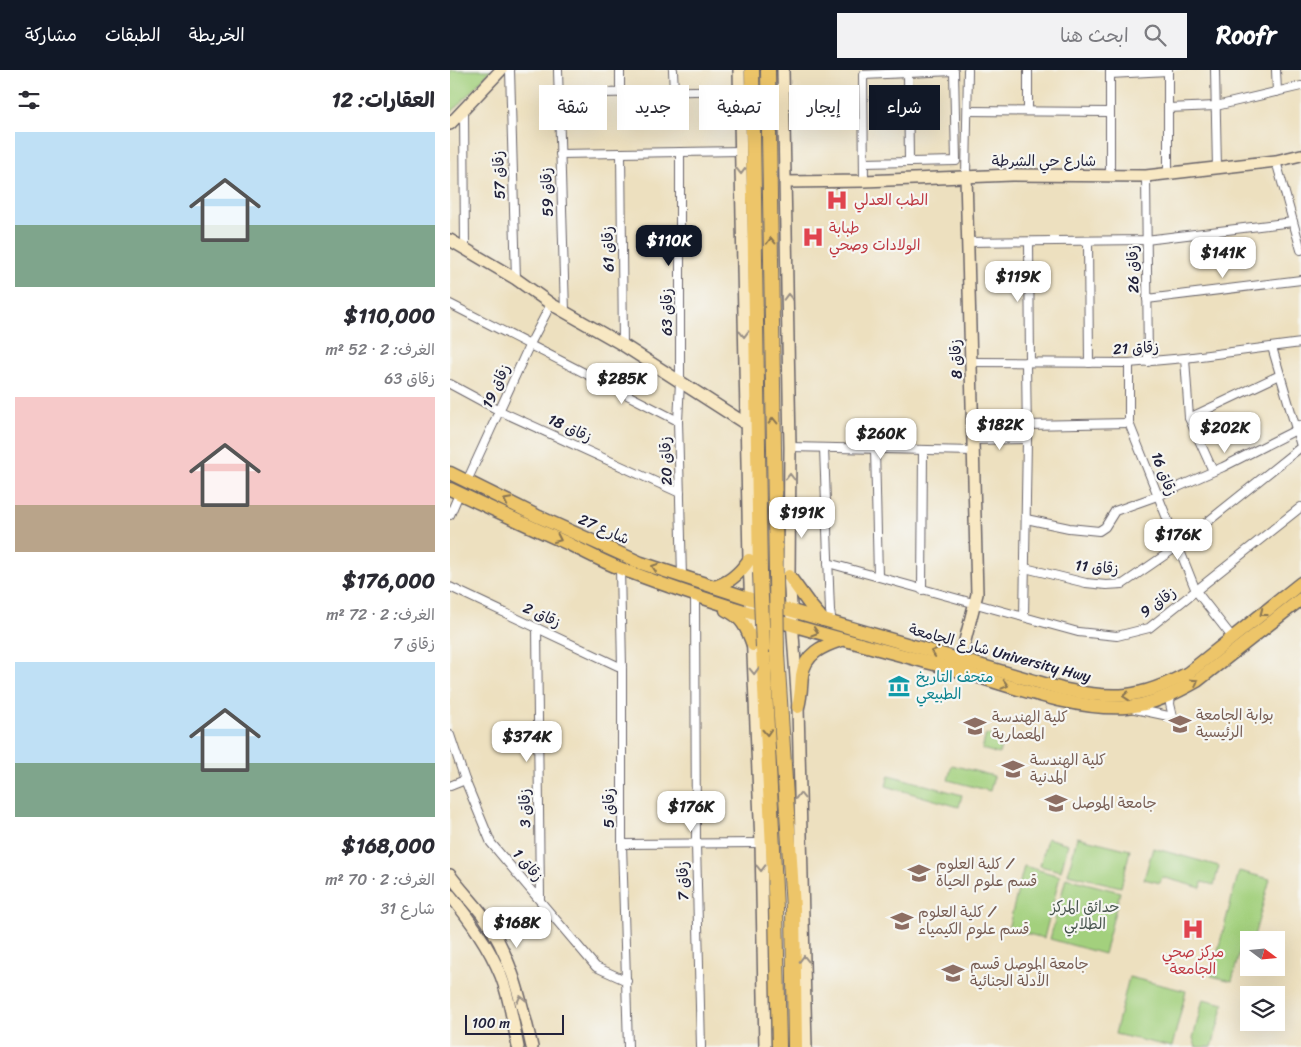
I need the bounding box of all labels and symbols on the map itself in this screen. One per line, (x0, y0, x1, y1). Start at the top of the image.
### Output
street label: شارع حي الشرطة (992, 148, 1096, 174)
street label: زقاق 57 (485, 150, 513, 200)
street label: زقاق 59 (533, 167, 561, 217)
one-way arrow (736, 168, 746, 175)
hospital icon: الطب العدلي (824, 187, 850, 213)
place label: الطب العدلي (854, 187, 928, 213)
place label: طبابة الولادات وصحي (829, 215, 920, 258)
pin: $110K (634, 224, 704, 267)
hospital icon: طبابة الولادات وصحي (800, 224, 826, 250)
street label: زقاق 61 (595, 226, 621, 272)
pin: $141K (1188, 236, 1258, 279)
one-way arrow (766, 237, 776, 244)
street label: زقاق 26 (1120, 245, 1146, 293)
pin: $119K (983, 260, 1053, 303)
street label: زقاق 63 (654, 288, 680, 336)
one-way arrow (782, 292, 793, 300)
one-way arrow (739, 330, 749, 338)
street label: زقاق 21 (1112, 334, 1160, 362)
street label: زقاق 8 (942, 339, 970, 379)
street label: زقاق 19 (474, 359, 518, 413)
pin: $285K (587, 362, 657, 405)
street label: زقاق 18 (544, 406, 596, 450)
pin: $182K (965, 408, 1035, 451)
pin: $202K (1190, 412, 1260, 454)
one-way arrow (768, 417, 778, 424)
pin: $260K (846, 418, 916, 460)
street label: زقاق 20 (652, 436, 680, 486)
street label: زقاق 16 (1144, 448, 1184, 500)
one-way arrow (785, 472, 795, 480)
pin: $191K (767, 496, 837, 539)
one-way arrow (503, 497, 512, 507)
street label: شارع 27 (574, 506, 634, 552)
pin: $176K (1143, 518, 1213, 561)
one-way arrow (553, 533, 562, 544)
street label: زقاق 11 (1074, 552, 1120, 582)
one-way arrow (651, 563, 660, 573)
street label: زقاق 9 (1134, 580, 1182, 624)
street label: زقاق 2 (519, 595, 565, 635)
one-way arrow (1259, 607, 1268, 616)
street label: شارع الجامعة University Hwy (906, 616, 1094, 690)
one-way arrow (810, 627, 819, 637)
one-way arrow (931, 648, 939, 658)
place label: متحف التاريخ الطبيعي (916, 664, 994, 707)
one-way arrow (748, 667, 759, 675)
museum icon: متحف التاريخ الطبيعي (886, 673, 912, 699)
one-way arrow (1190, 678, 1199, 688)
one-way arrow (1001, 679, 1009, 689)
one-way arrow (1122, 690, 1130, 701)
place label: بوابة الجامعة الرئيسية (1196, 702, 1274, 745)
place label: كلية الهندسة المعمارية (992, 704, 1068, 747)
school or university icon: بوابة الجامعة الرئيسية (1167, 711, 1193, 737)
school or university icon: كلية الهندسة المعمارية (962, 713, 988, 739)
pin: $374K (492, 720, 562, 763)
one-way arrow (762, 728, 773, 736)
place label: كلية الهندسة المدنية (1030, 747, 1106, 790)
school or university icon: كلية الهندسة المدنية (1000, 756, 1026, 782)
street label: زقاق 3 (512, 788, 538, 828)
street label: زقاق 5 (596, 788, 622, 828)
pin: $176K (656, 790, 726, 833)
school or university icon: جامعة الموصل (1043, 790, 1069, 816)
place label: جامعة الموصل (1072, 790, 1157, 816)
one-way arrow (795, 792, 805, 800)
street label: زقاق 1 (506, 842, 550, 888)
place label: كلية العلوم / قسم علوم الحياة (936, 851, 1037, 894)
school or university icon: كلية العلوم / قسم علوم الحياة (906, 860, 932, 886)
street label: زقاق 7 (670, 861, 696, 901)
one-way arrow (756, 865, 766, 873)
park label: حدائق المركز الطلابي (1048, 894, 1120, 937)
place label: كلية العلوم / قسم علوم الكيمياء (918, 899, 1029, 942)
pin: $168K (482, 906, 552, 949)
school or university icon: كلية العلوم / قسم علوم الكيمياء (889, 908, 915, 934)
hospital icon: مركز صحي الجامعة (1180, 916, 1206, 942)
north arrow (1240, 931, 1285, 976)
place label: مركز صحي الجامعة (1162, 939, 1224, 982)
place label: جامعة الموصل قسم الأدلة الجنائية (970, 951, 1089, 994)
one-way arrow (799, 955, 809, 962)
school or university icon: جامعة الموصل قسم الأدلة الجنائية (940, 960, 966, 986)
one-way arrow (516, 995, 527, 1004)
scale bar (465, 1012, 564, 1035)

